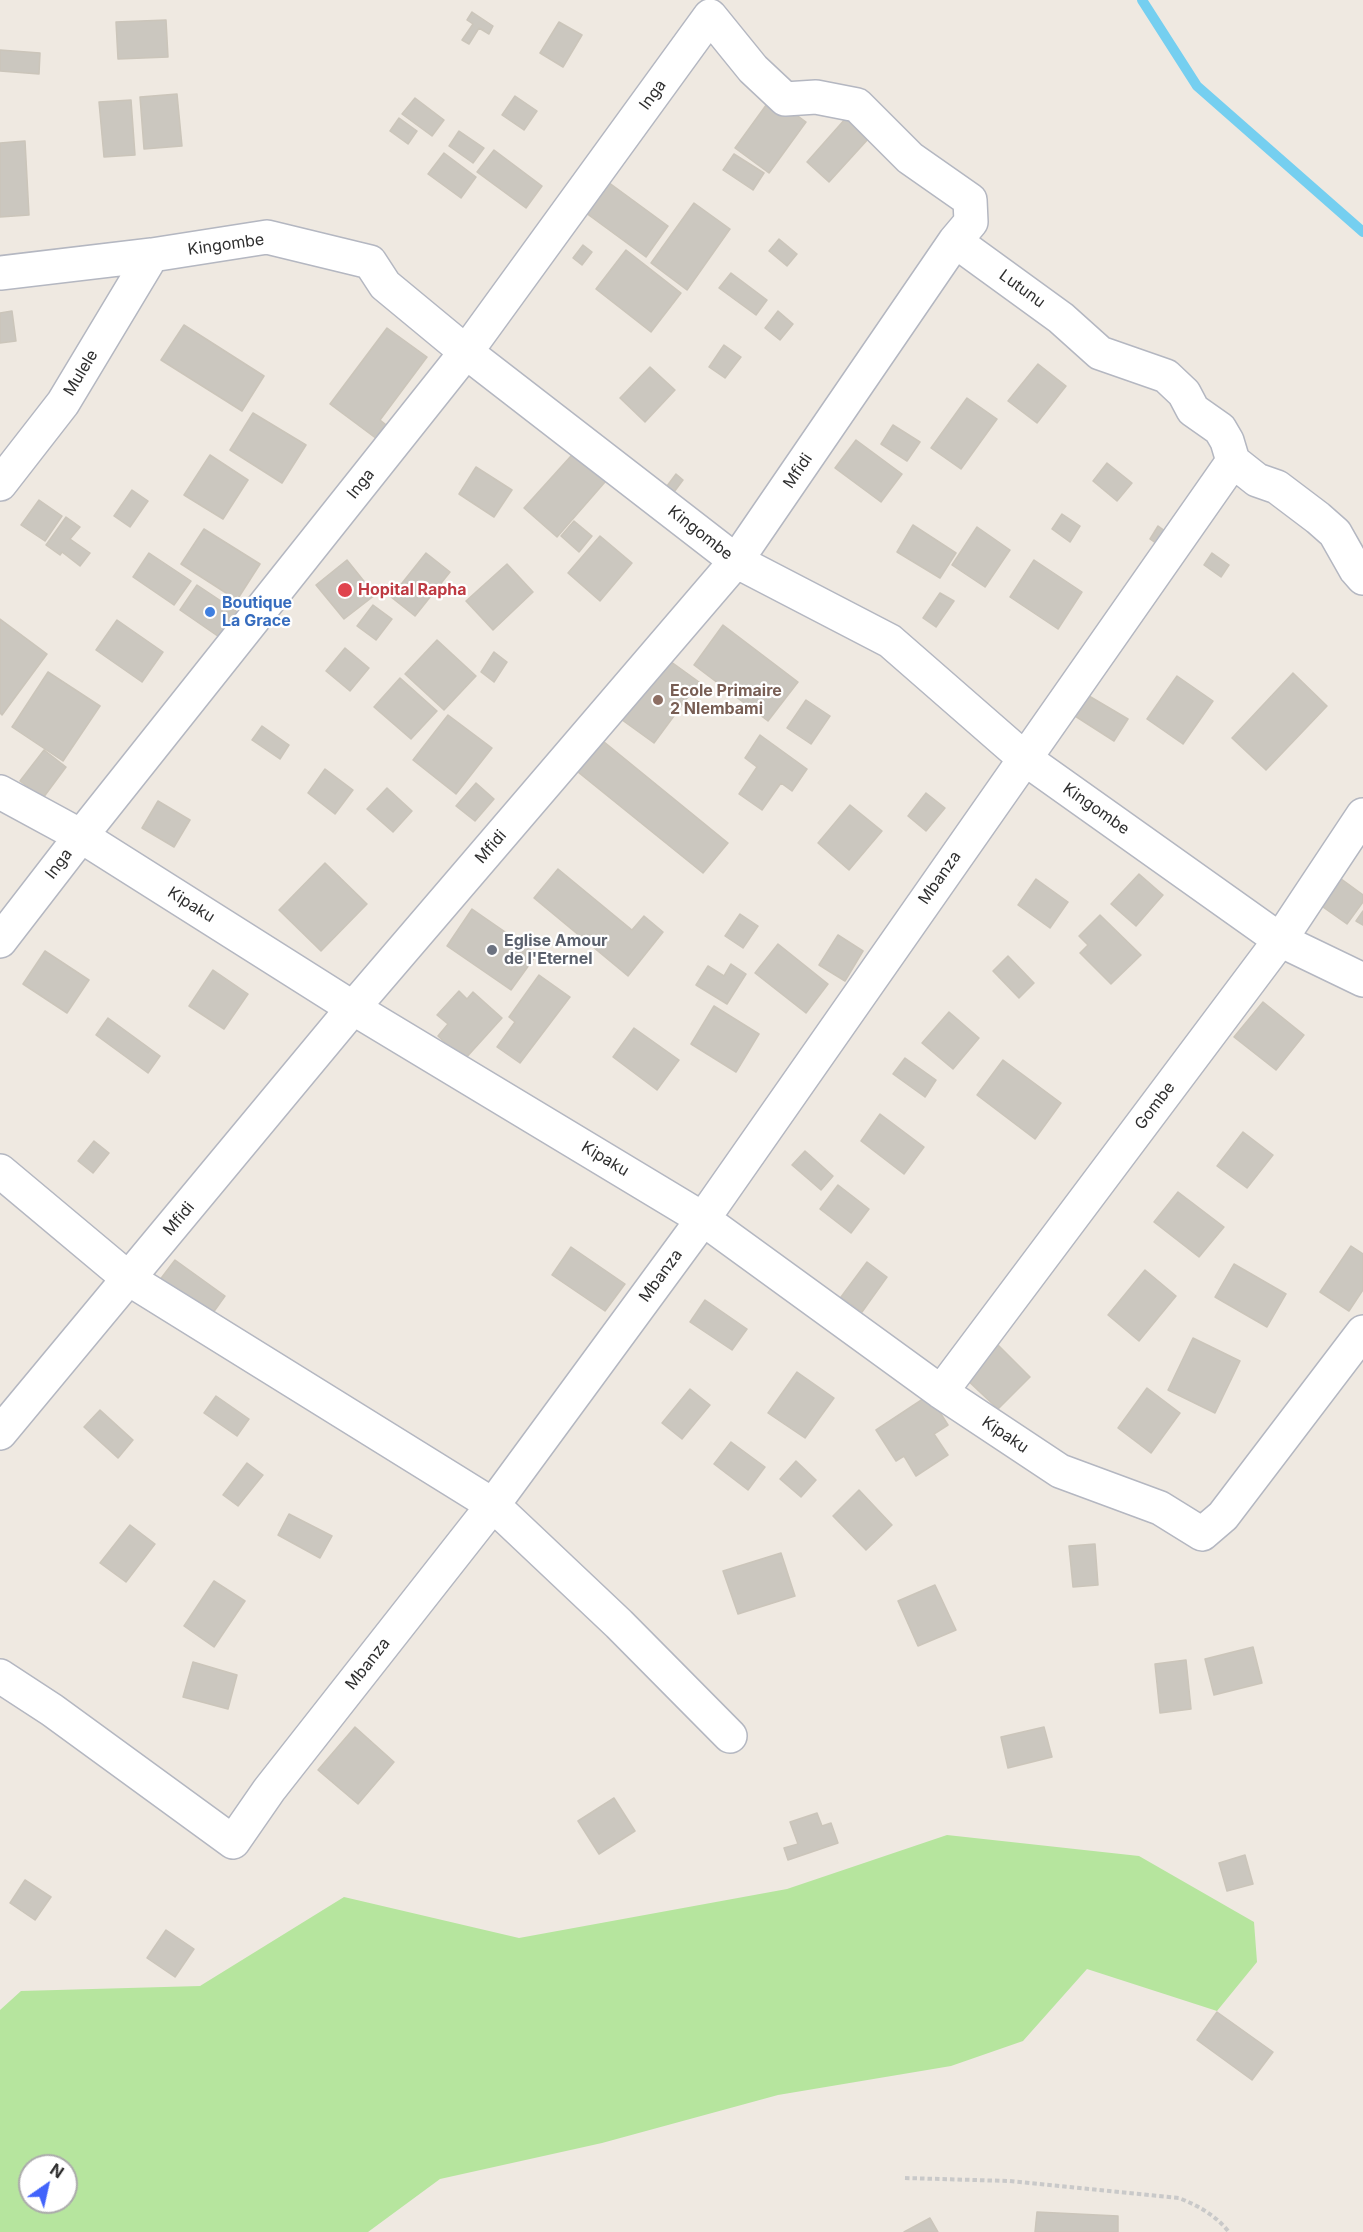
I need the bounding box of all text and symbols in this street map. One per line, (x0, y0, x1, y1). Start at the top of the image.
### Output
street label: Inga (636, 76, 670, 114)
street label: Kingombe (187, 230, 265, 260)
street label: Lutunu (995, 266, 1049, 312)
street label: Mulele (60, 346, 102, 400)
street label: Mfidi (779, 450, 817, 492)
street label: Inga (343, 465, 379, 503)
street label: Kingombe (664, 502, 736, 564)
place label: Hopital Rapha (358, 580, 467, 600)
marker: Hopital Rapha (336, 581, 354, 599)
place label: Boutique La Grace (222, 593, 292, 631)
marker: Boutique La Grace (203, 605, 217, 619)
place label: Ecole Primaire 2 Nlembami (670, 681, 782, 719)
marker: Ecole Primaire 2 Nlembami (651, 693, 665, 707)
street label: Kingombe (1059, 779, 1133, 839)
street label: Mfidi (471, 826, 511, 868)
street label: Inga (42, 845, 76, 883)
street label: Mbanza (915, 848, 965, 908)
street label: Kipaku (164, 883, 218, 927)
place label: Eglise Amour de l'Eternel (504, 931, 608, 969)
marker: Eglise Amour de l'Eternel (485, 943, 499, 957)
street label: Gombe (1131, 1078, 1179, 1134)
street label: Kipaku (578, 1137, 632, 1181)
street label: Mfidi (159, 1198, 199, 1240)
street label: Mbanza (635, 1246, 687, 1306)
street label: Kipaku (978, 1412, 1032, 1458)
street label: Mbanza (342, 1634, 394, 1694)
north arrow (18, 2154, 78, 2214)
text: N (46, 2159, 68, 2182)

